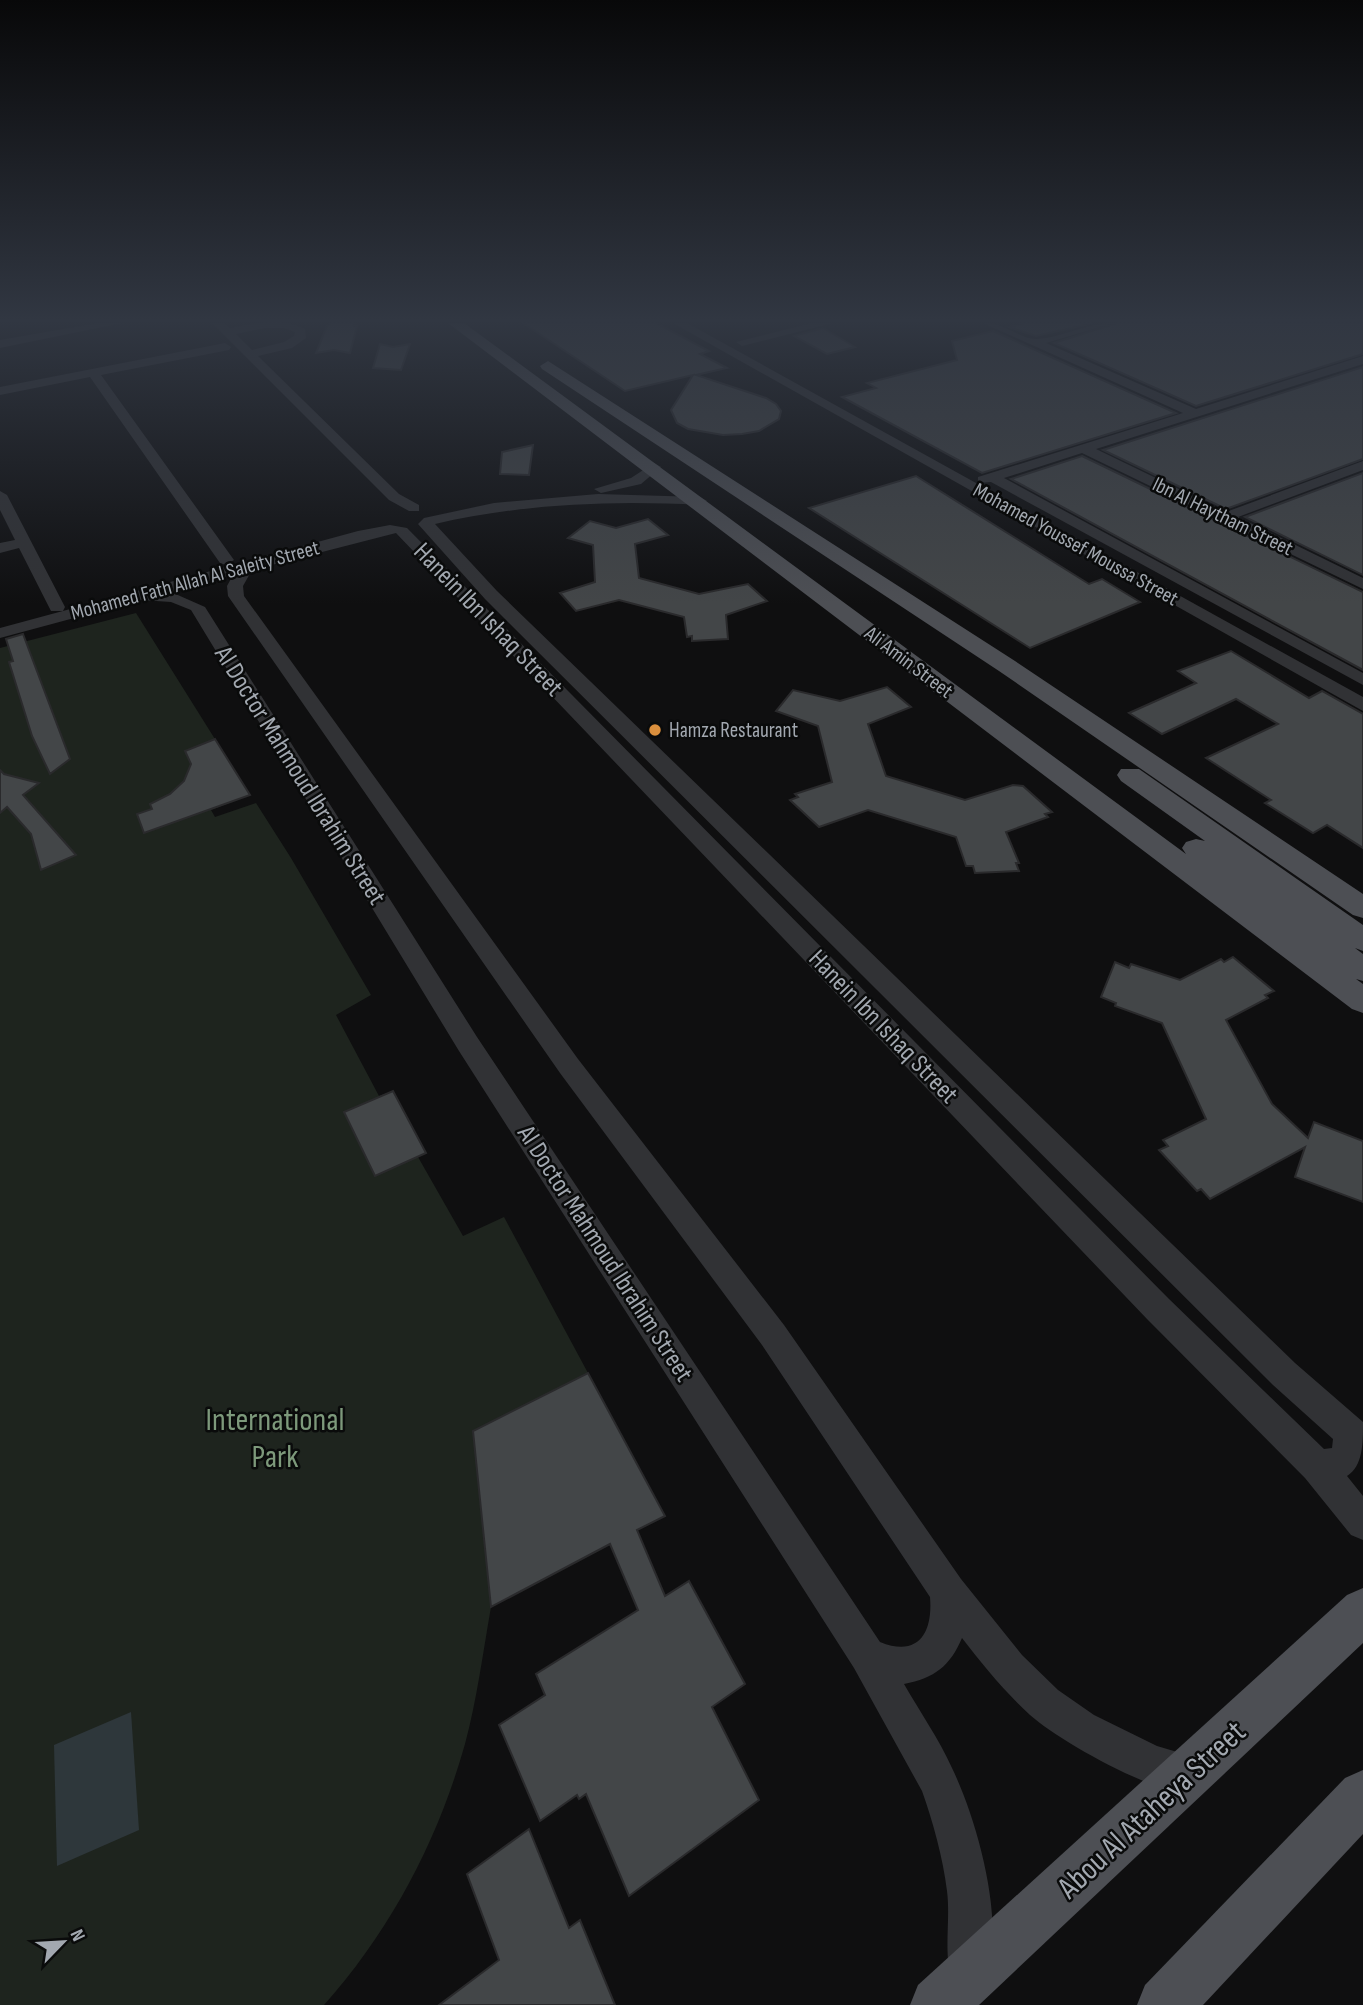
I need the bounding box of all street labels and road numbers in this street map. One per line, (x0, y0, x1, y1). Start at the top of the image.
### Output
street label: Ibn Al Haytham Street (1148, 472, 1297, 561)
street label: Mohamed Youssef Moussa Street (969, 478, 1183, 611)
street label: Mohamed Fath Allah Al Saleity Street (68, 535, 322, 626)
street label: Hanein Ibn Ishaq Street (407, 537, 569, 703)
street label: Ali Amin Street (859, 620, 958, 704)
street label: Al Doctor Mahmoud Ibrahim Street (207, 640, 392, 911)
street label: Hanein Ibn Ishaq Street (802, 944, 964, 1110)
street label: Al Doctor Mahmoud Ibrahim Street (510, 1119, 699, 1388)
street label: Abou Al Ataheya Street (1049, 1713, 1254, 1908)

